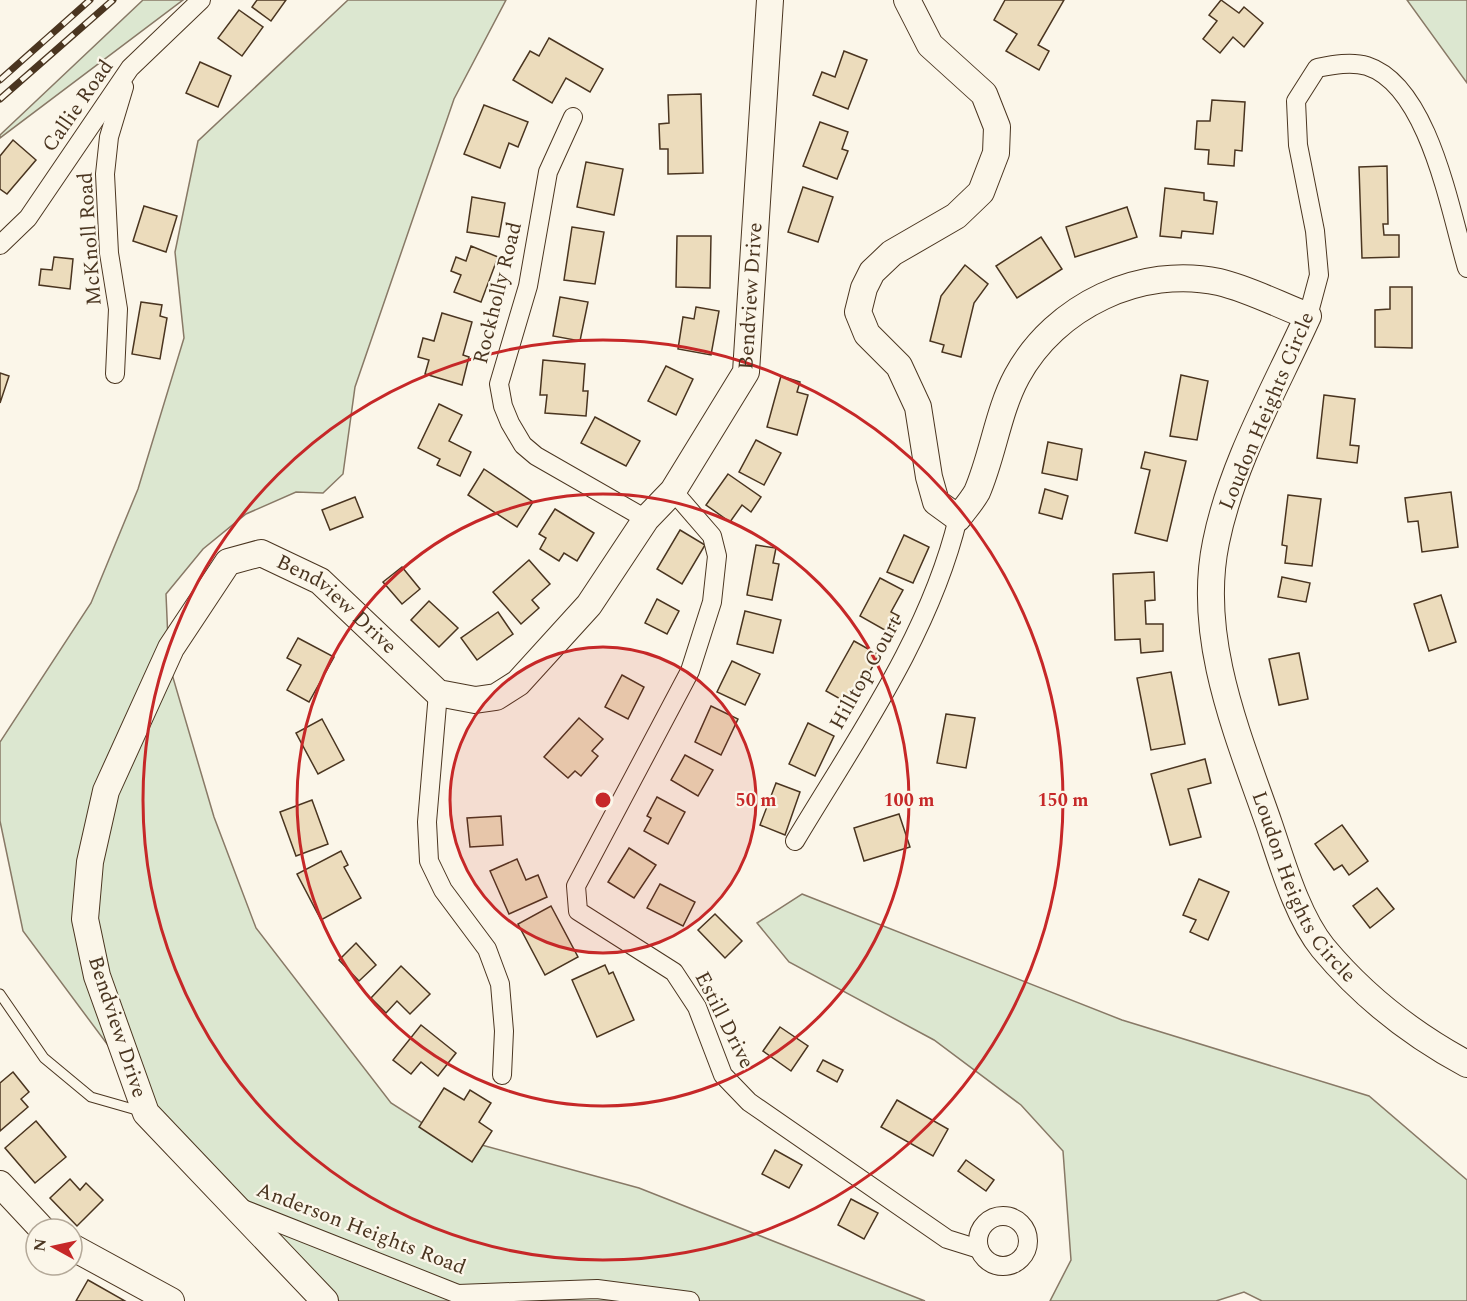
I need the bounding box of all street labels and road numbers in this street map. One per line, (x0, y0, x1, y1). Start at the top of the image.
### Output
street label: Callie Road (34, 53, 122, 159)
street label: McKnoll Road (69, 171, 111, 307)
street label: Rockholly Road (465, 219, 531, 367)
street label: Bendview Drive (730, 221, 772, 371)
street label: Loudon Heights Circle (1211, 307, 1323, 515)
street label: Bendview Drive (271, 546, 404, 662)
street label: Hilltop Court (821, 610, 911, 736)
street label: Loudon Heights Circle (1243, 787, 1363, 991)
street label: Bendview Drive (79, 952, 155, 1102)
street label: Estill Drive (686, 966, 762, 1074)
street label: Anderson Heights Road (251, 1174, 471, 1284)

